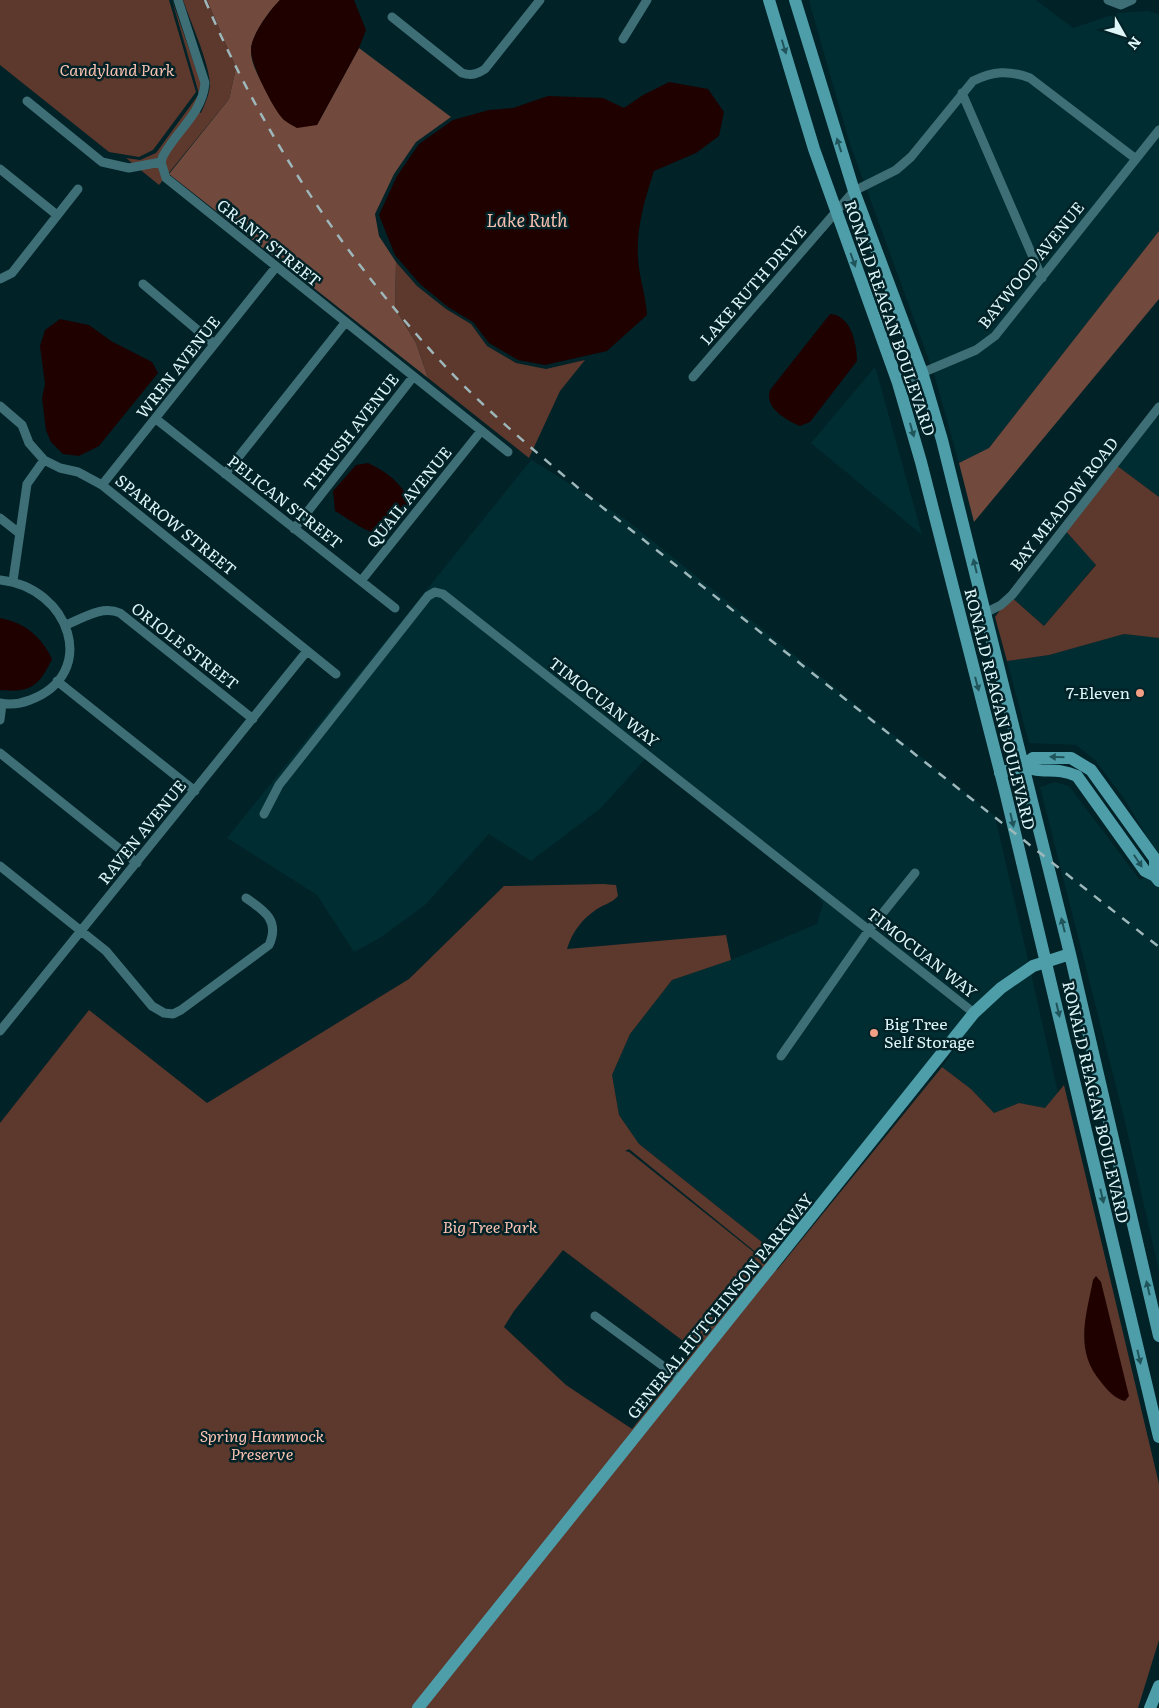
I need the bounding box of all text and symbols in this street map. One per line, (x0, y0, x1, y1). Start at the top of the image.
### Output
north arrow (1099, 10, 1149, 60)
text: N (1123, 33, 1146, 55)
one-way arrow (780, 39, 788, 54)
park label: Candyland Park (59, 57, 175, 81)
one-way arrow (835, 137, 843, 152)
street label: GRANT STREET (212, 193, 327, 292)
street label: RONALD REAGAN BOULEVARD (839, 196, 943, 439)
street label: BAYWOOD AVENUE (971, 196, 1089, 333)
water label: Lake Ruth (486, 206, 568, 233)
street label: LAKE RUTH DRIVE (693, 219, 811, 350)
one-way arrow (850, 252, 857, 267)
street label: WREN AVENUE (129, 310, 225, 423)
street label: THRUSH AVENUE (297, 367, 404, 495)
one-way arrow (908, 422, 916, 437)
street label: BAY MEADOW ROAD (1003, 431, 1123, 575)
street label: QUAIL AVENUE (360, 441, 457, 552)
street label: PELICAN STREET (223, 449, 348, 554)
street label: SPARROW STREET (111, 468, 242, 581)
one-way arrow (970, 558, 978, 573)
street label: RONALD REAGAN BOULEVARD (959, 586, 1043, 832)
street label: ORIOLE STREET (127, 596, 245, 695)
street label: TIMOCUAN WAY (544, 650, 665, 752)
one-way arrow (974, 677, 982, 692)
place label: 7-Eleven (1066, 680, 1130, 704)
marker: 7-Eleven (1134, 687, 1146, 699)
one-way arrow (1049, 753, 1065, 761)
street label: RAVEN AVENUE (91, 774, 191, 889)
one-way arrow (1008, 812, 1016, 827)
one-way arrow (1133, 854, 1143, 868)
street label: TIMOCUAN WAY (862, 901, 983, 1003)
one-way arrow (1059, 918, 1067, 933)
street label: RONALD REAGAN BOULEVARD (1057, 978, 1137, 1225)
one-way arrow (1054, 1002, 1062, 1017)
place label: Big Tree Self Storage (884, 1011, 975, 1053)
marker: Big Tree Self Storage (868, 1027, 880, 1039)
street label: GENERAL HUTCHINSON PARKWAY (620, 1187, 818, 1423)
one-way arrow (1098, 1188, 1106, 1203)
park label: Big Tree Park (443, 1214, 538, 1238)
one-way arrow (1144, 1281, 1152, 1296)
one-way arrow (1135, 1349, 1143, 1364)
park label: Spring Hammock Preserve (200, 1423, 325, 1465)

